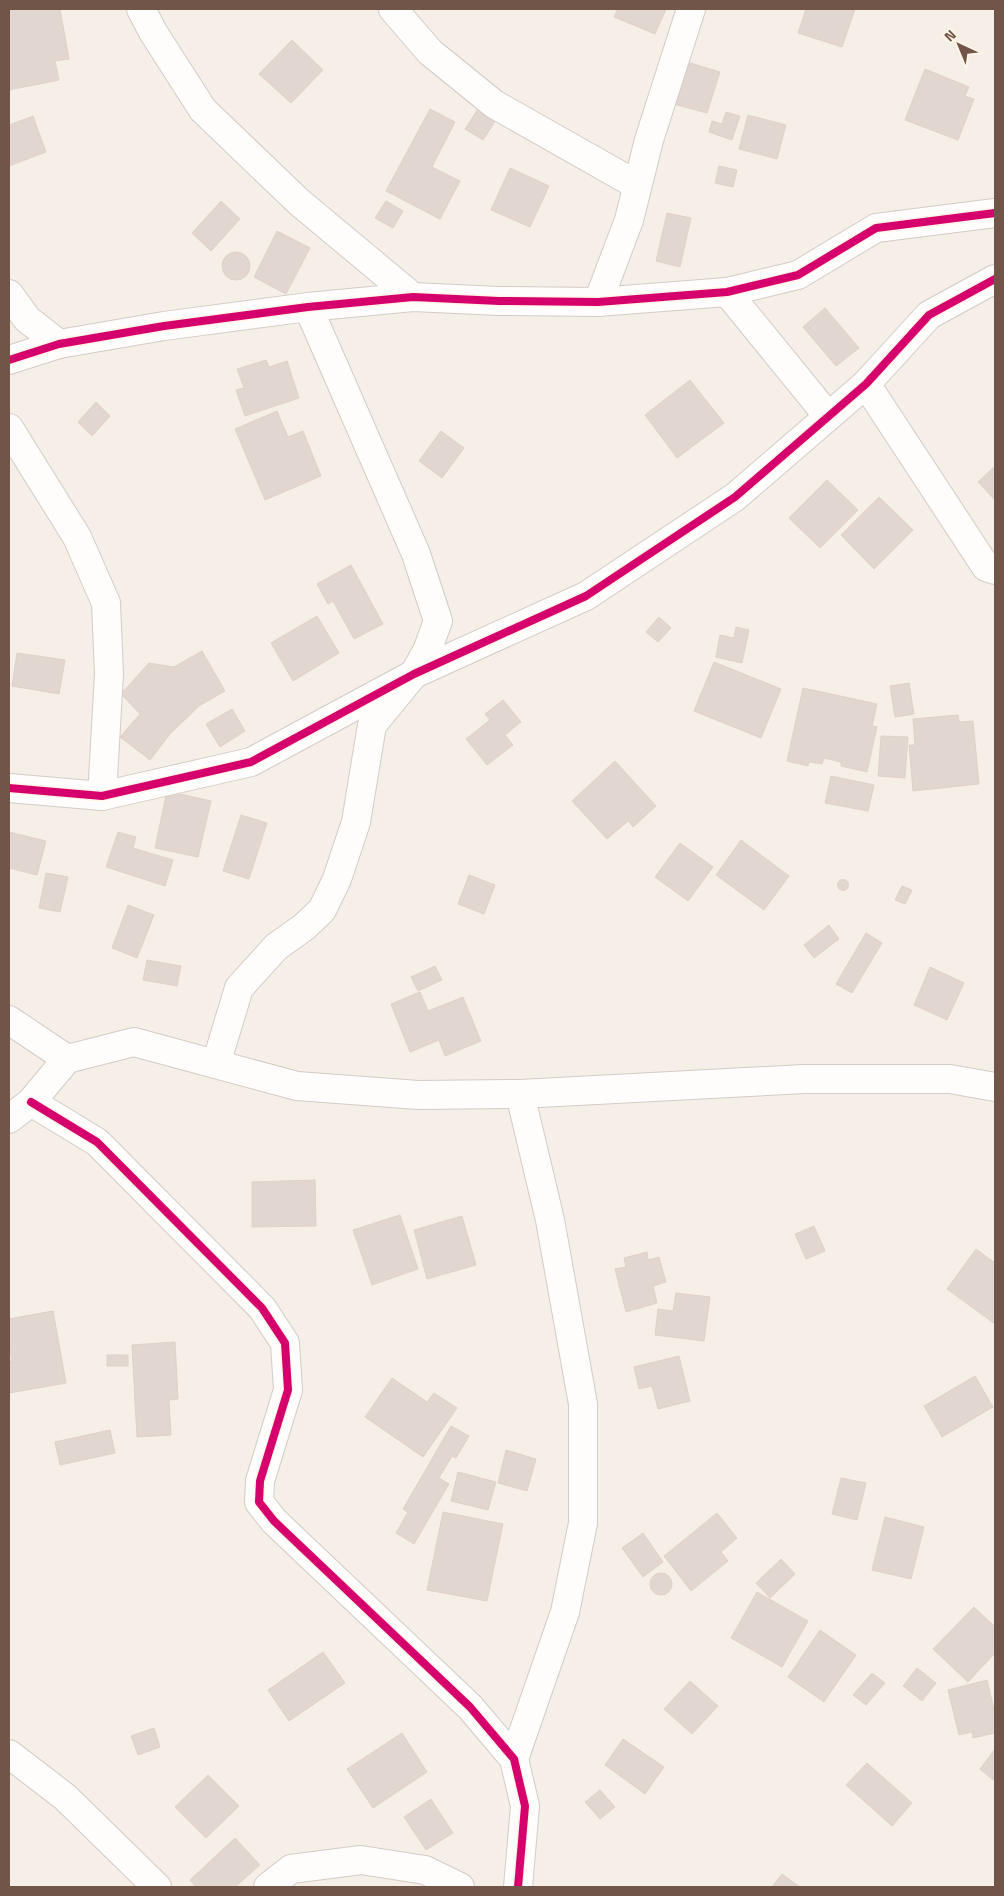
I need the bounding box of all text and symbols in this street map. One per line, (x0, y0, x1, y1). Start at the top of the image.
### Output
north arrow (934, 20, 984, 70)
text: N (939, 24, 960, 46)

